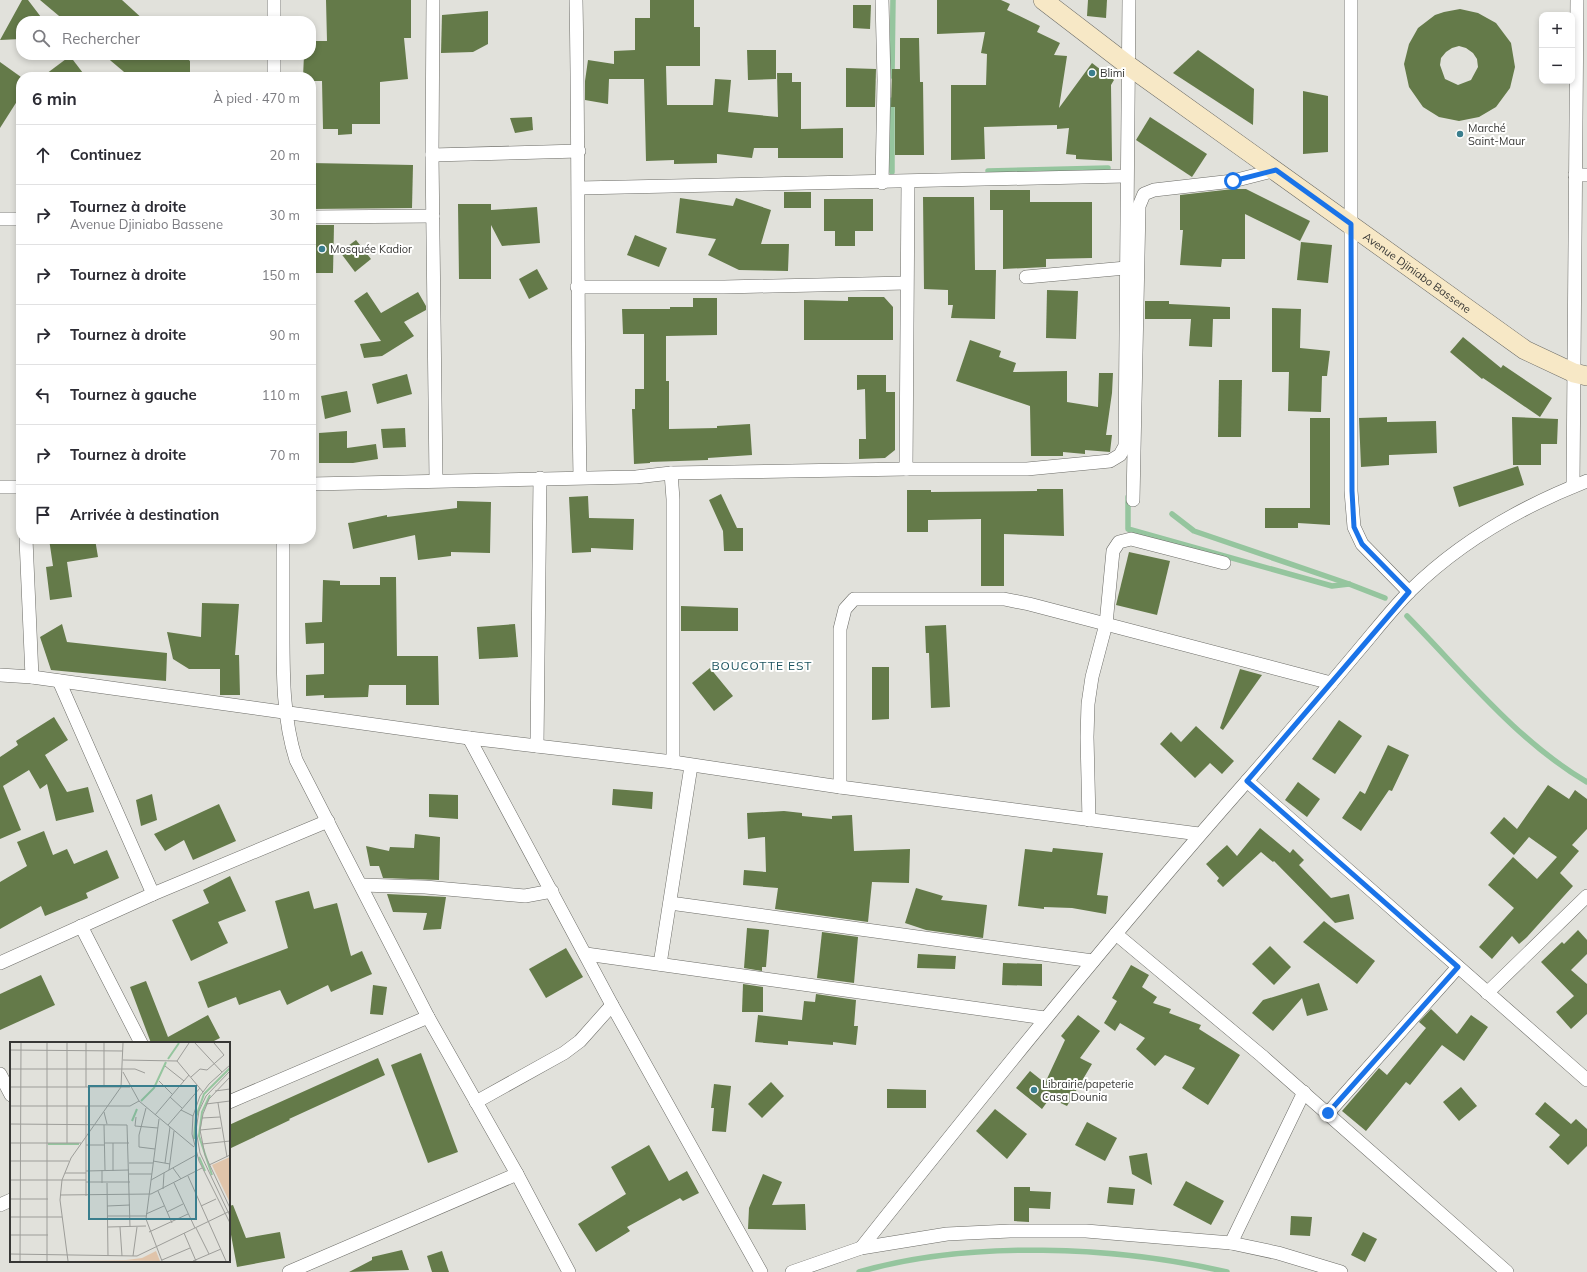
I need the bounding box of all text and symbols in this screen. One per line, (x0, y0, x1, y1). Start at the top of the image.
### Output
map controls (1539, 12, 1575, 84)
button: + (1539, 12, 1575, 48)
search box (16, 16, 316, 60)
icon: search (30, 27, 52, 49)
text: Rechercher (62, 29, 140, 48)
button: − (1539, 48, 1575, 84)
place label: Blimi (1100, 66, 1125, 80)
marker: Blimi (1087, 68, 1097, 78)
text: 6 min (32, 88, 77, 109)
text: À pied · 470 m (213, 90, 300, 106)
place label: Marché Saint-Maur (1468, 121, 1525, 148)
marker: Marché Saint-Maur (1455, 129, 1465, 139)
icon: ahead (32, 144, 54, 166)
text: Continuez (70, 145, 141, 164)
text: 20 m (270, 147, 300, 163)
route start (1224, 172, 1242, 190)
text: Tournez à droite (70, 197, 186, 216)
icon: right (32, 204, 54, 226)
text: 30 m (270, 207, 300, 223)
text: Avenue Djiniabo Bassene (70, 216, 223, 232)
street label: Avenue Djiniabo Bassene (1360, 229, 1474, 316)
place label: Mosquée Kadior (330, 242, 412, 256)
marker: Mosquée Kadior (317, 244, 327, 254)
icon: right (32, 264, 54, 286)
text: Tournez à droite (70, 265, 186, 284)
text: 150 m (262, 267, 300, 283)
icon: right (32, 324, 54, 346)
text: Tournez à droite (70, 325, 186, 344)
text: 90 m (270, 327, 300, 343)
icon: left (32, 384, 54, 406)
text: Tournez à gauche (70, 385, 197, 404)
text: 110 m (262, 387, 300, 403)
icon: right (32, 444, 54, 466)
text: Tournez à droite (70, 445, 186, 464)
text: 70 m (270, 447, 300, 463)
icon: arrive (32, 504, 54, 526)
text: Arrivée à destination (70, 505, 219, 524)
district label: BOUCOTTE EST (711, 658, 813, 673)
inset map (10, 1042, 230, 1262)
place label: Librairie/papeterie Casa Dounia (1042, 1077, 1134, 1104)
marker: Librairie/papeterie Casa Dounia (1029, 1085, 1039, 1095)
route end (1319, 1104, 1337, 1122)

